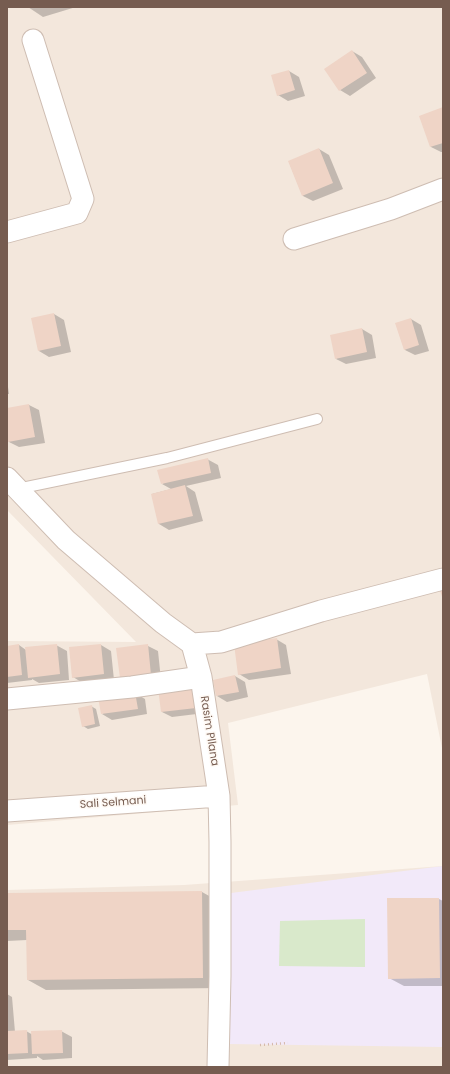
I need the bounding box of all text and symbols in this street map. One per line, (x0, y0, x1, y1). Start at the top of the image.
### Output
street label: Rasim Pllana (197, 695, 221, 767)
street label: Sali Selmani (79, 794, 147, 812)

